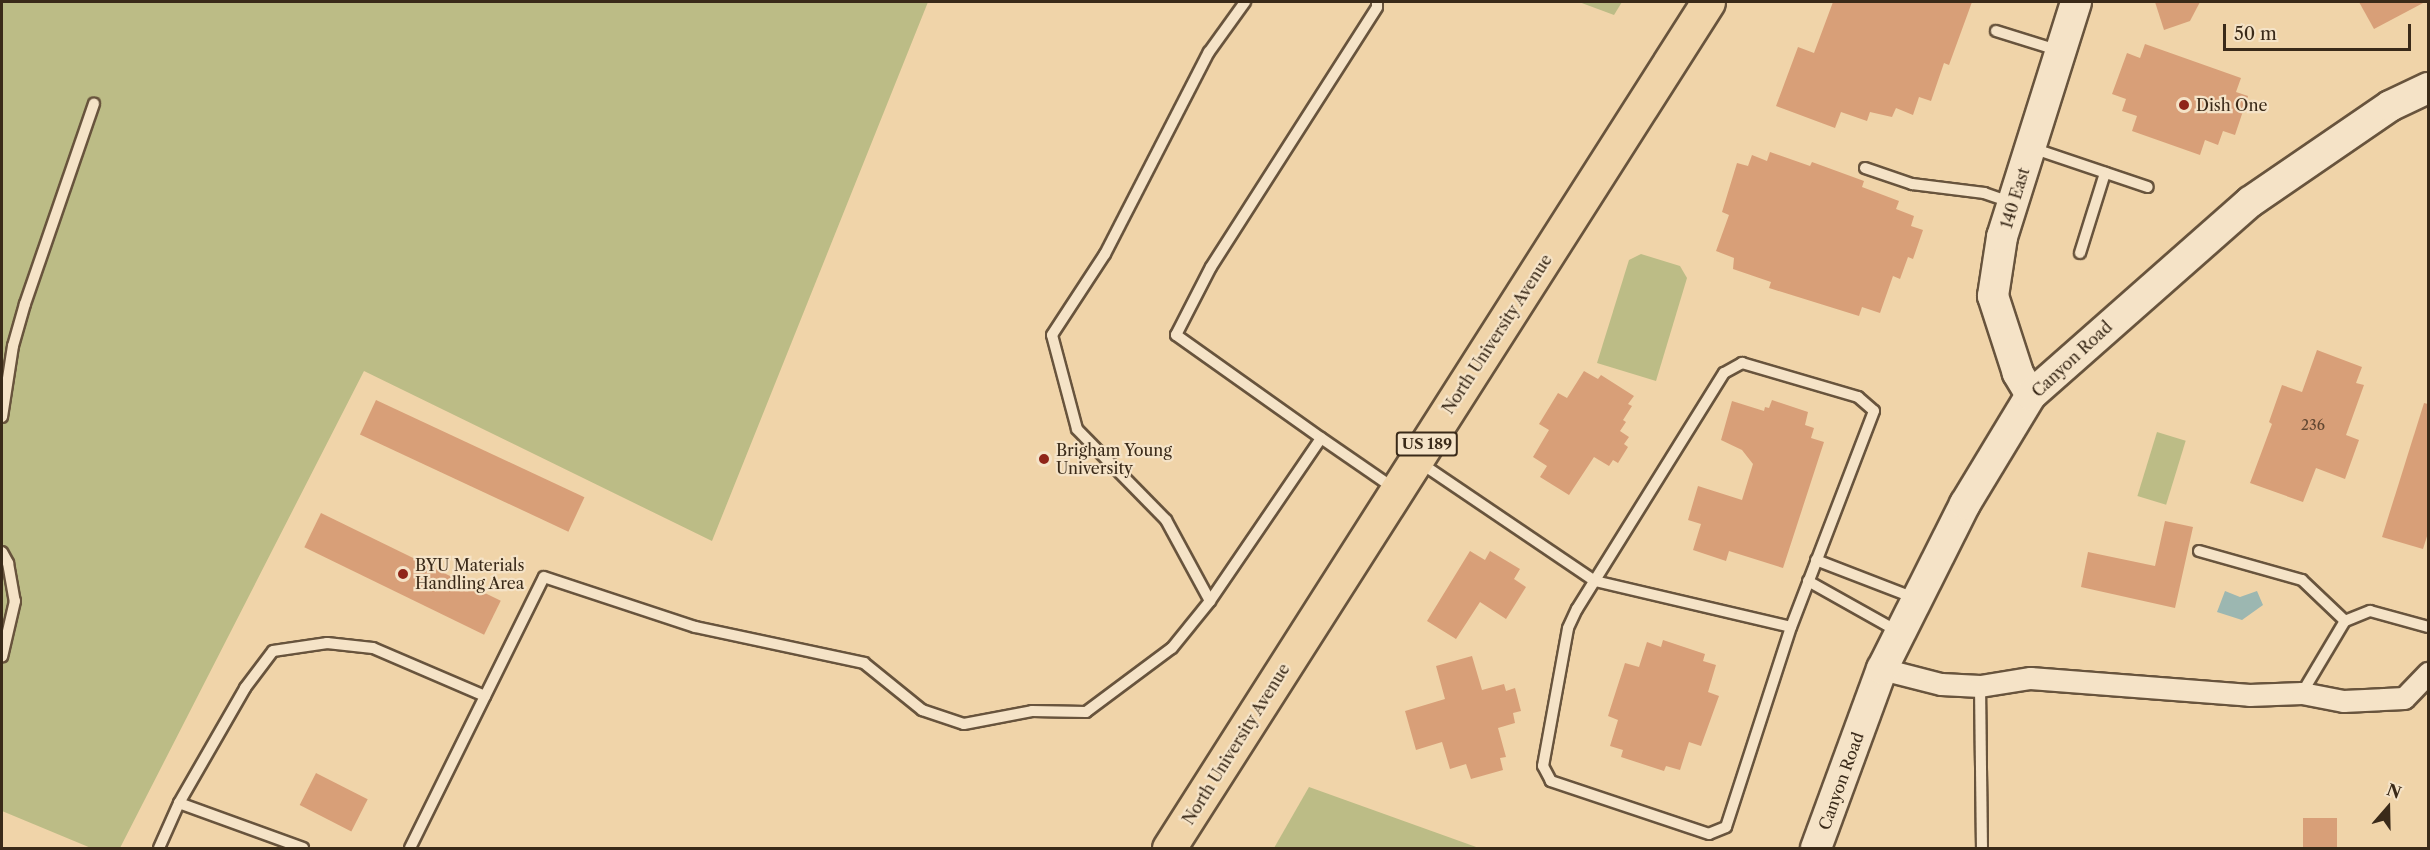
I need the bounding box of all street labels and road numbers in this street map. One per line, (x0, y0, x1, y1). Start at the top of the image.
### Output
street label: 140 East (1997, 165, 2033, 231)
street label: North University Avenue (1438, 250, 1556, 418)
street label: Canyon Road (2028, 317, 2116, 401)
road number: US 189 (1396, 432, 1458, 456)
street label: North University Avenue (1178, 659, 1294, 829)
street label: Canyon Road (1814, 730, 1868, 832)

